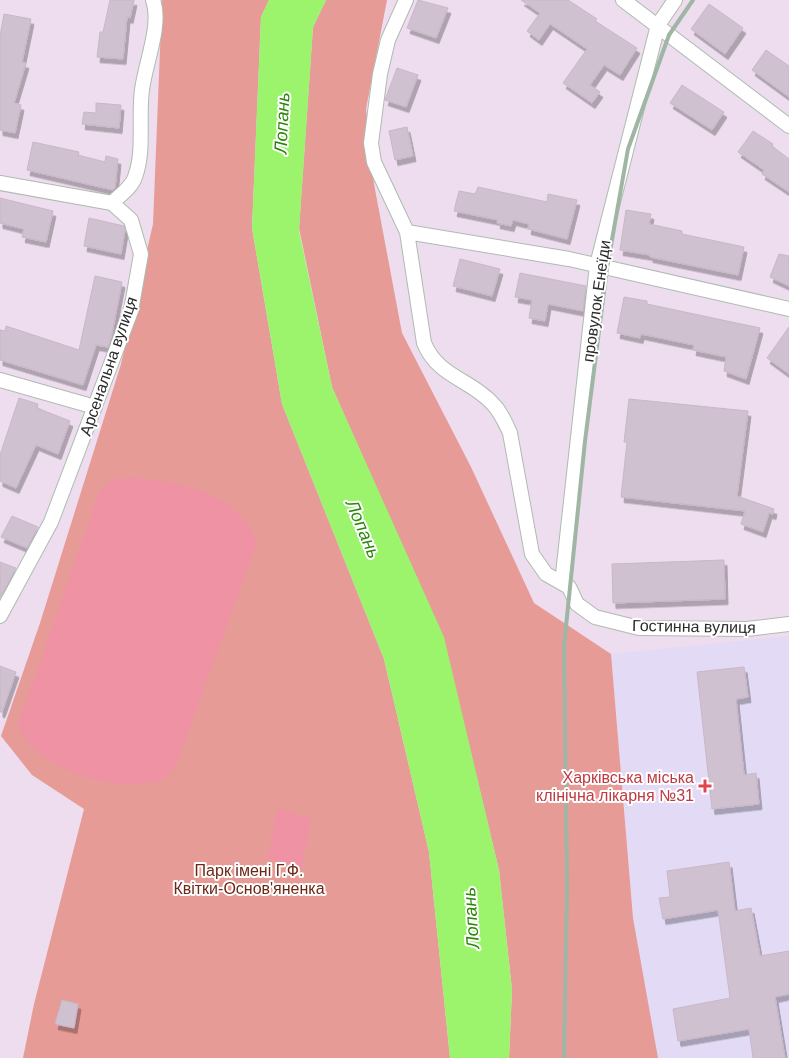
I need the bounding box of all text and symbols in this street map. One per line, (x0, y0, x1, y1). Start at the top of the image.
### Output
water label: Лопань (270, 92, 294, 155)
street label: провулок Енеїди (580, 239, 613, 363)
street label: Арсенальна вулиця (77, 294, 140, 438)
water label: Лопань (341, 496, 384, 561)
street label: Гостинна вулиця (632, 617, 756, 636)
place label: Харківська міська клінічна лікарня №31 (536, 769, 694, 804)
marker: Харківська міська клінічна лікарня №31 (698, 779, 712, 793)
park label: Парк імені Г.Ф. Квітки-Основ'яненка (173, 862, 325, 897)
water label: Лопань (459, 887, 483, 950)

